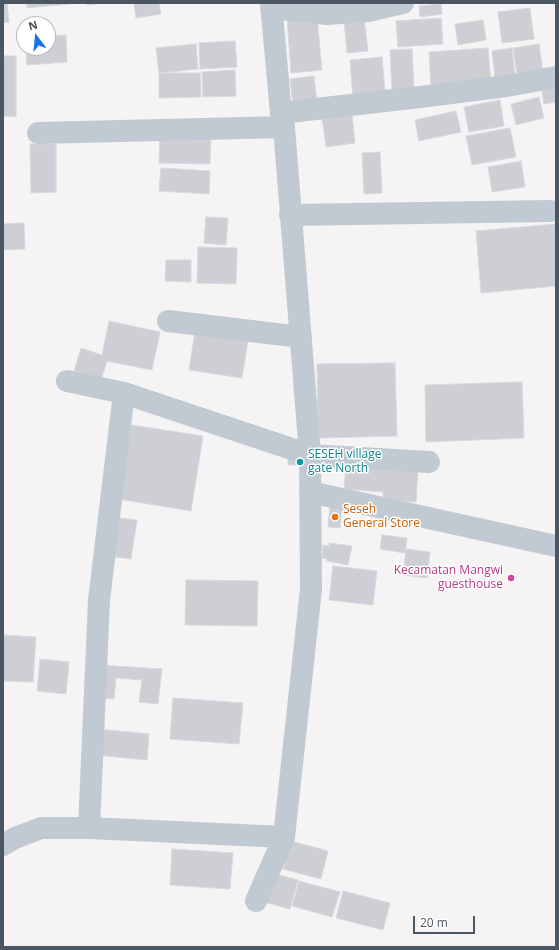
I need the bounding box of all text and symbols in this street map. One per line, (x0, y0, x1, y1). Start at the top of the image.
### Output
north arrow (16, 16, 56, 56)
text: N (26, 17, 39, 33)
place label: SESEH village gate North (308, 448, 381, 476)
marker: SESEH village gate North (295, 457, 305, 467)
place label: Seseh General Store (343, 503, 420, 531)
marker: Seseh General Store (330, 512, 340, 522)
place label: Kecamatan Mangwi guesthouse (394, 564, 503, 592)
marker: Kecamatan Mangwi guesthouse (506, 573, 516, 583)
scale bar (415, 908, 477, 934)
text: 20 m (420, 914, 448, 931)

